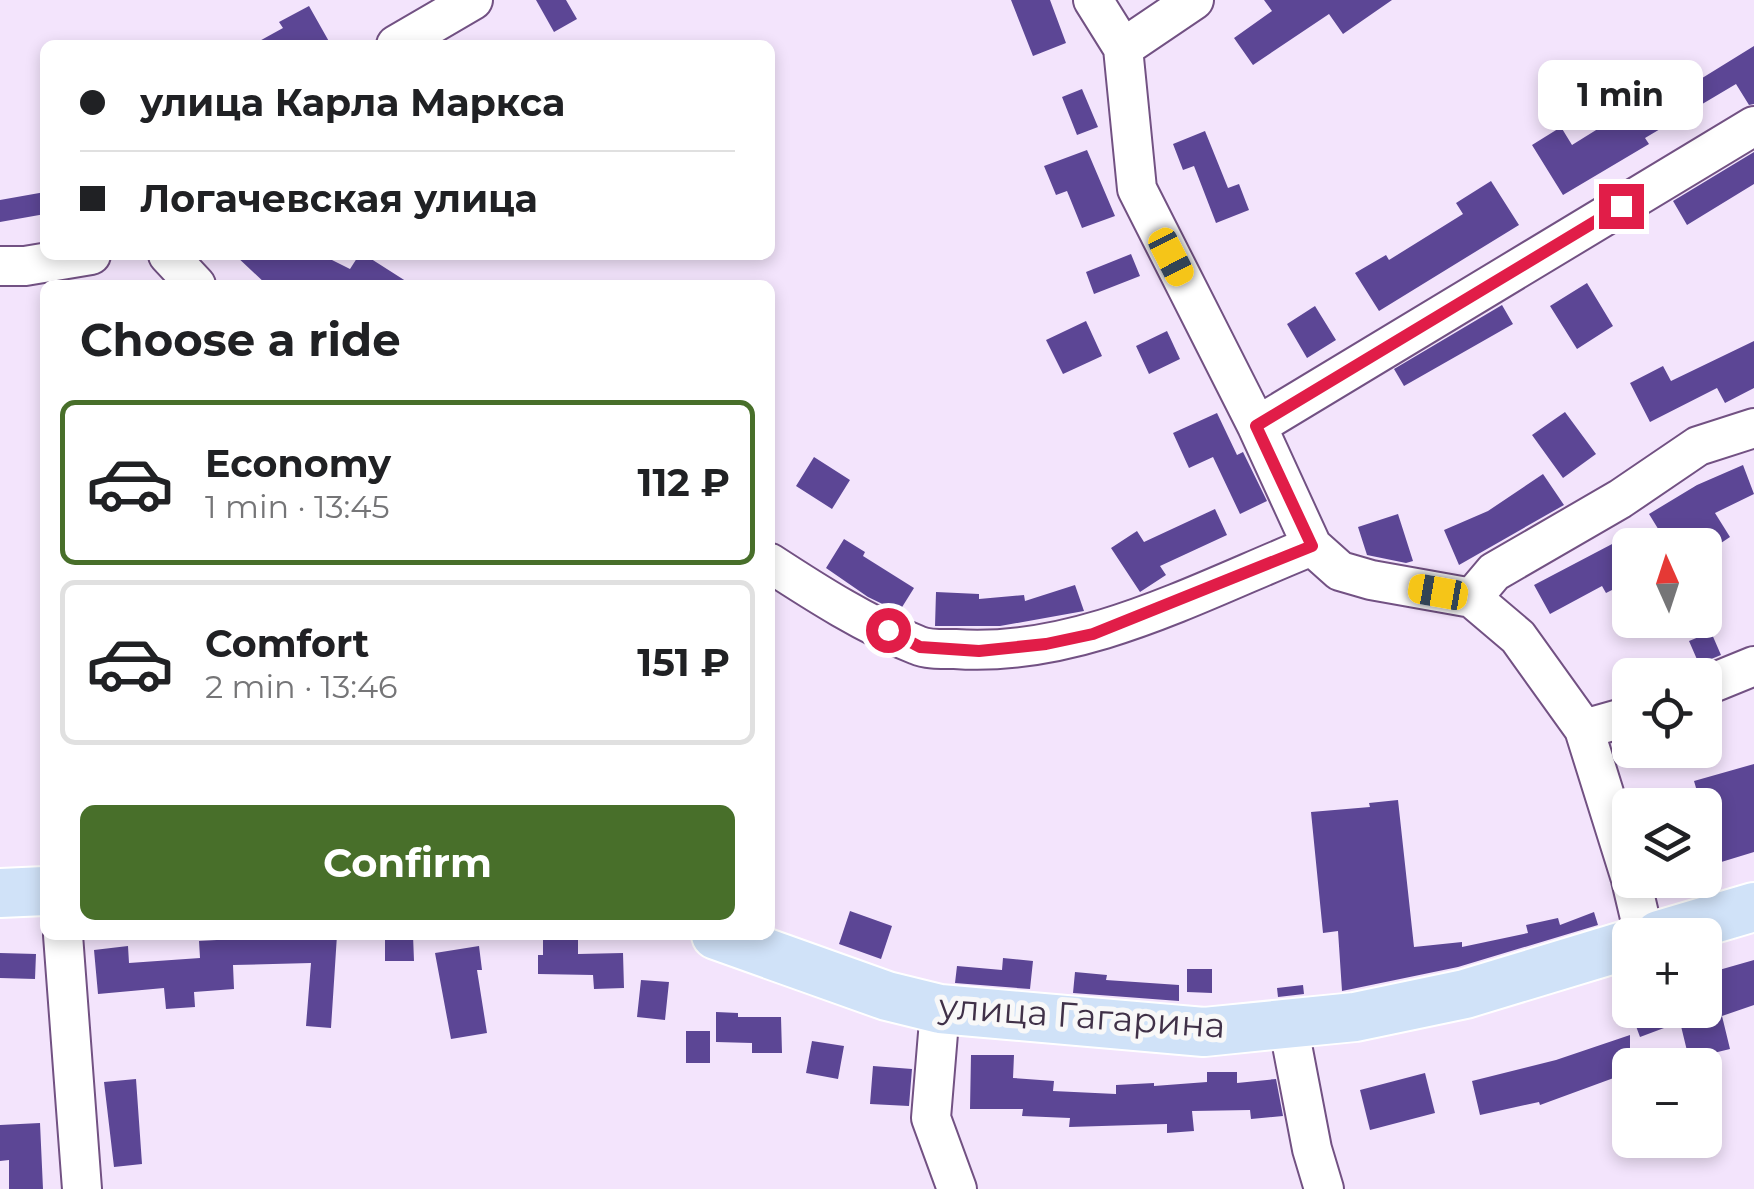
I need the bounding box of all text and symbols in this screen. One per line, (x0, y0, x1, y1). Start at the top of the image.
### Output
callout: 1 min (1538, 61, 1704, 131)
text: 1 min (1577, 75, 1664, 114)
text: улица Карла Маркса (140, 79, 565, 126)
text: Логачевская улица (140, 175, 538, 222)
route end (1599, 184, 1644, 229)
car (1144, 223, 1198, 291)
text: Choose a ride (80, 312, 401, 367)
icon: car (85, 438, 175, 528)
text: Economy (205, 440, 391, 487)
text: 112 ₽ (638, 459, 730, 506)
text: 1 min · 13:45 (205, 487, 390, 526)
north arrow (1612, 528, 1722, 638)
map controls (1612, 528, 1722, 1158)
car (1406, 572, 1470, 612)
route start (866, 608, 911, 653)
icon: car (85, 618, 175, 708)
text: Comfort (205, 620, 369, 667)
text: 151 ₽ (637, 639, 730, 686)
button: locate (1612, 658, 1722, 768)
text: 2 min · 13:46 (205, 667, 398, 706)
button: layers (1612, 788, 1722, 898)
button: Confirm (80, 805, 735, 920)
button: + (1612, 918, 1722, 1028)
street label: улица Гагарина (936, 984, 1227, 1047)
button: − (1612, 1048, 1722, 1158)

